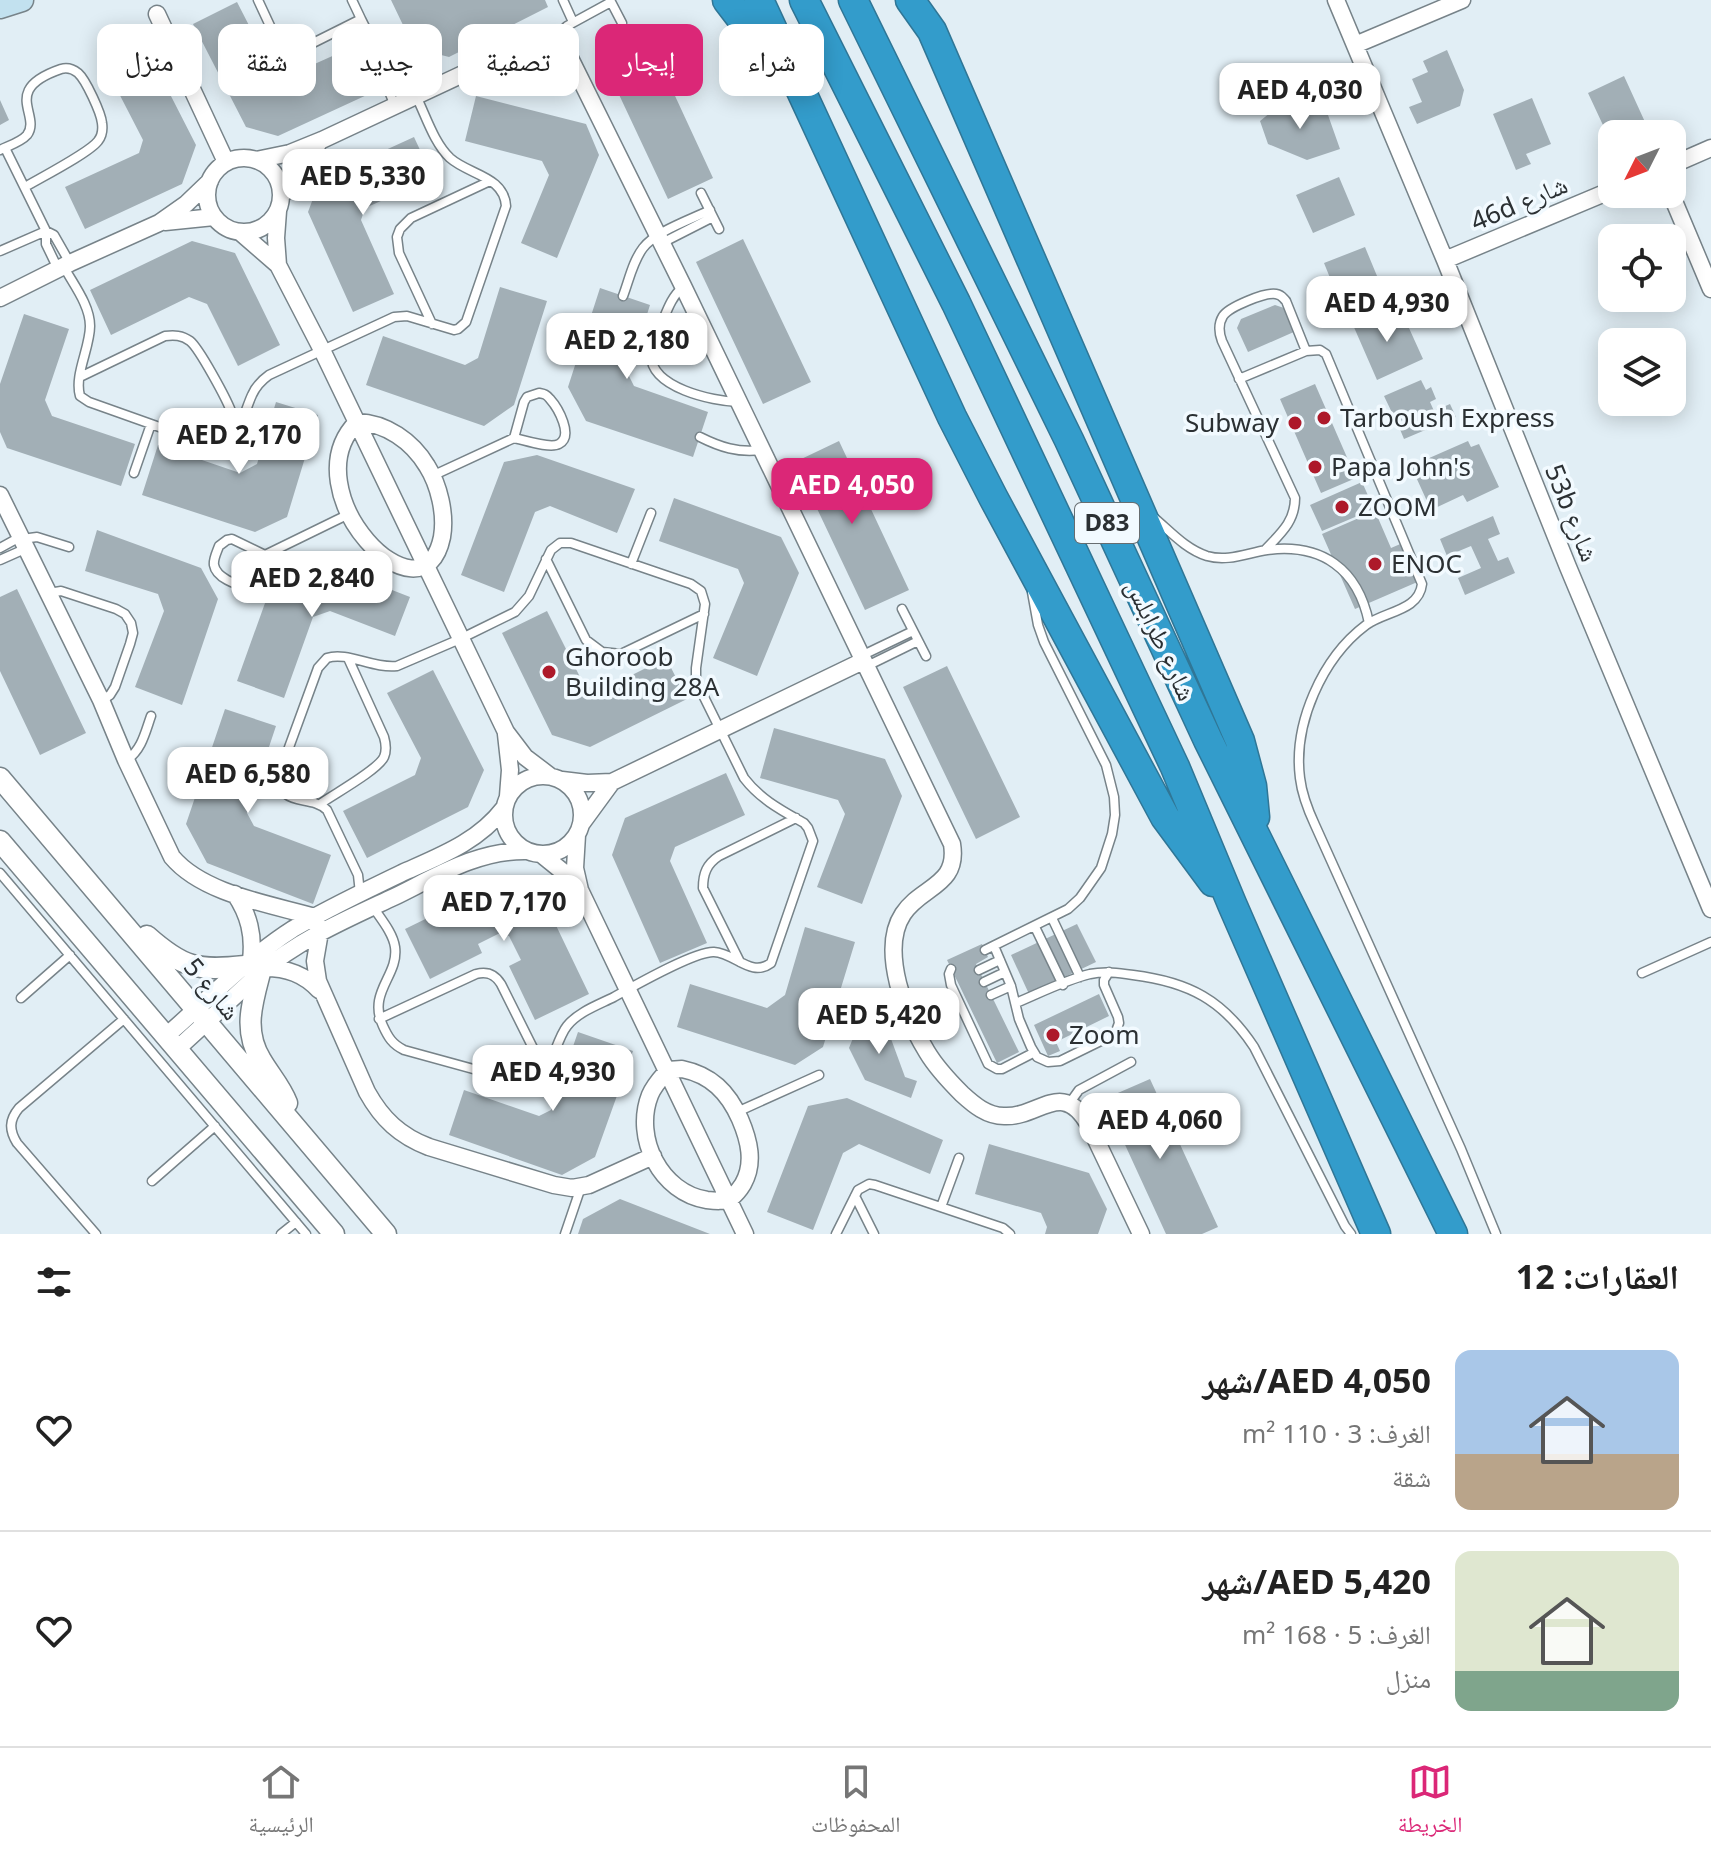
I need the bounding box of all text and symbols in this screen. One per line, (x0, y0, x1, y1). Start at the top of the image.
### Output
chip: منزل (97, 24, 202, 96)
chip: شقة (218, 24, 316, 96)
chip: جديد (332, 24, 442, 96)
chip: تصفية (458, 24, 579, 96)
chip: إيجار (595, 24, 703, 96)
chip: شراء (719, 24, 824, 96)
pin: AED 4,030 (1208, 63, 1392, 131)
text: AED 4,030 (1237, 71, 1363, 107)
north arrow (1598, 120, 1686, 208)
map controls (1598, 120, 1686, 416)
pin: AED 5,330 (271, 149, 455, 217)
text: AED 5,330 (300, 157, 426, 193)
street label: 46d شارع (1465, 166, 1573, 239)
button: locate (1598, 224, 1686, 312)
pin: AED 4,930 (1295, 276, 1479, 344)
text: AED 4,930 (1324, 284, 1450, 320)
pin: AED 2,180 (535, 313, 719, 381)
text: AED 2,180 (564, 321, 690, 357)
button: layers (1598, 328, 1686, 416)
place label: Tarboush Express (1340, 399, 1555, 435)
place label: Subway (1185, 404, 1280, 440)
pin: AED 2,170 (147, 408, 331, 476)
marker: Tarboush Express (1315, 409, 1333, 427)
marker: Subway (1286, 414, 1304, 432)
text: AED 2,170 (176, 416, 302, 452)
place label: Papa John's (1331, 448, 1471, 484)
pin: AED 4,050 (760, 458, 944, 526)
marker: Papa John's (1306, 458, 1324, 476)
street label: 53b شارع (1537, 459, 1609, 567)
text: AED 4,050 (789, 466, 915, 502)
place label: ZOOM (1358, 488, 1437, 524)
marker: ZOOM (1333, 498, 1351, 516)
road number: D83 (1075, 503, 1139, 543)
place label: ENOC (1391, 545, 1462, 581)
pin: AED 2,840 (220, 551, 404, 619)
marker: ENOC (1366, 555, 1384, 573)
text: AED 2,840 (249, 559, 375, 595)
street label: شارع طرابلس (1118, 573, 1206, 706)
place label: Ghoroob Building 28A (565, 638, 720, 704)
marker: Ghoroob Building 28A (540, 663, 558, 681)
pin: AED 6,580 (156, 747, 340, 815)
text: AED 6,580 (185, 755, 311, 791)
pin: AED 7,170 (412, 875, 596, 943)
text: AED 7,170 (441, 883, 567, 919)
street label: شارع 5 (176, 950, 249, 1027)
pin: AED 5,420 (787, 988, 971, 1056)
text: AED 5,420 (816, 996, 942, 1032)
place label: Zoom (1069, 1016, 1140, 1052)
marker: Zoom (1044, 1026, 1062, 1044)
pin: AED 4,930 (461, 1045, 645, 1113)
text: AED 4,930 (490, 1053, 616, 1089)
pin: AED 4,060 (1068, 1093, 1252, 1161)
text: AED 4,060 (1097, 1101, 1223, 1137)
text: العقارات: 12 (1516, 1253, 1679, 1299)
icon: filters (32, 1260, 76, 1304)
text: AED 4,050/شهر (1202, 1357, 1431, 1403)
icon: home (1519, 1382, 1615, 1478)
icon: heart (32, 1408, 76, 1452)
text: الغرف: 3 · 110 m² (1242, 1415, 1431, 1451)
text: شقة (1392, 1459, 1431, 1495)
text: AED 5,420/شهر (1202, 1558, 1431, 1604)
icon: home (1519, 1583, 1615, 1679)
icon: heart (32, 1609, 76, 1653)
text: الغرف: 5 · 168 m² (1242, 1616, 1431, 1652)
text: منزل (1386, 1660, 1431, 1696)
tab: الرئيسية (249, 1760, 314, 1846)
tab: المحفوظات (811, 1760, 900, 1846)
tab: الخريطة (1398, 1760, 1462, 1846)

